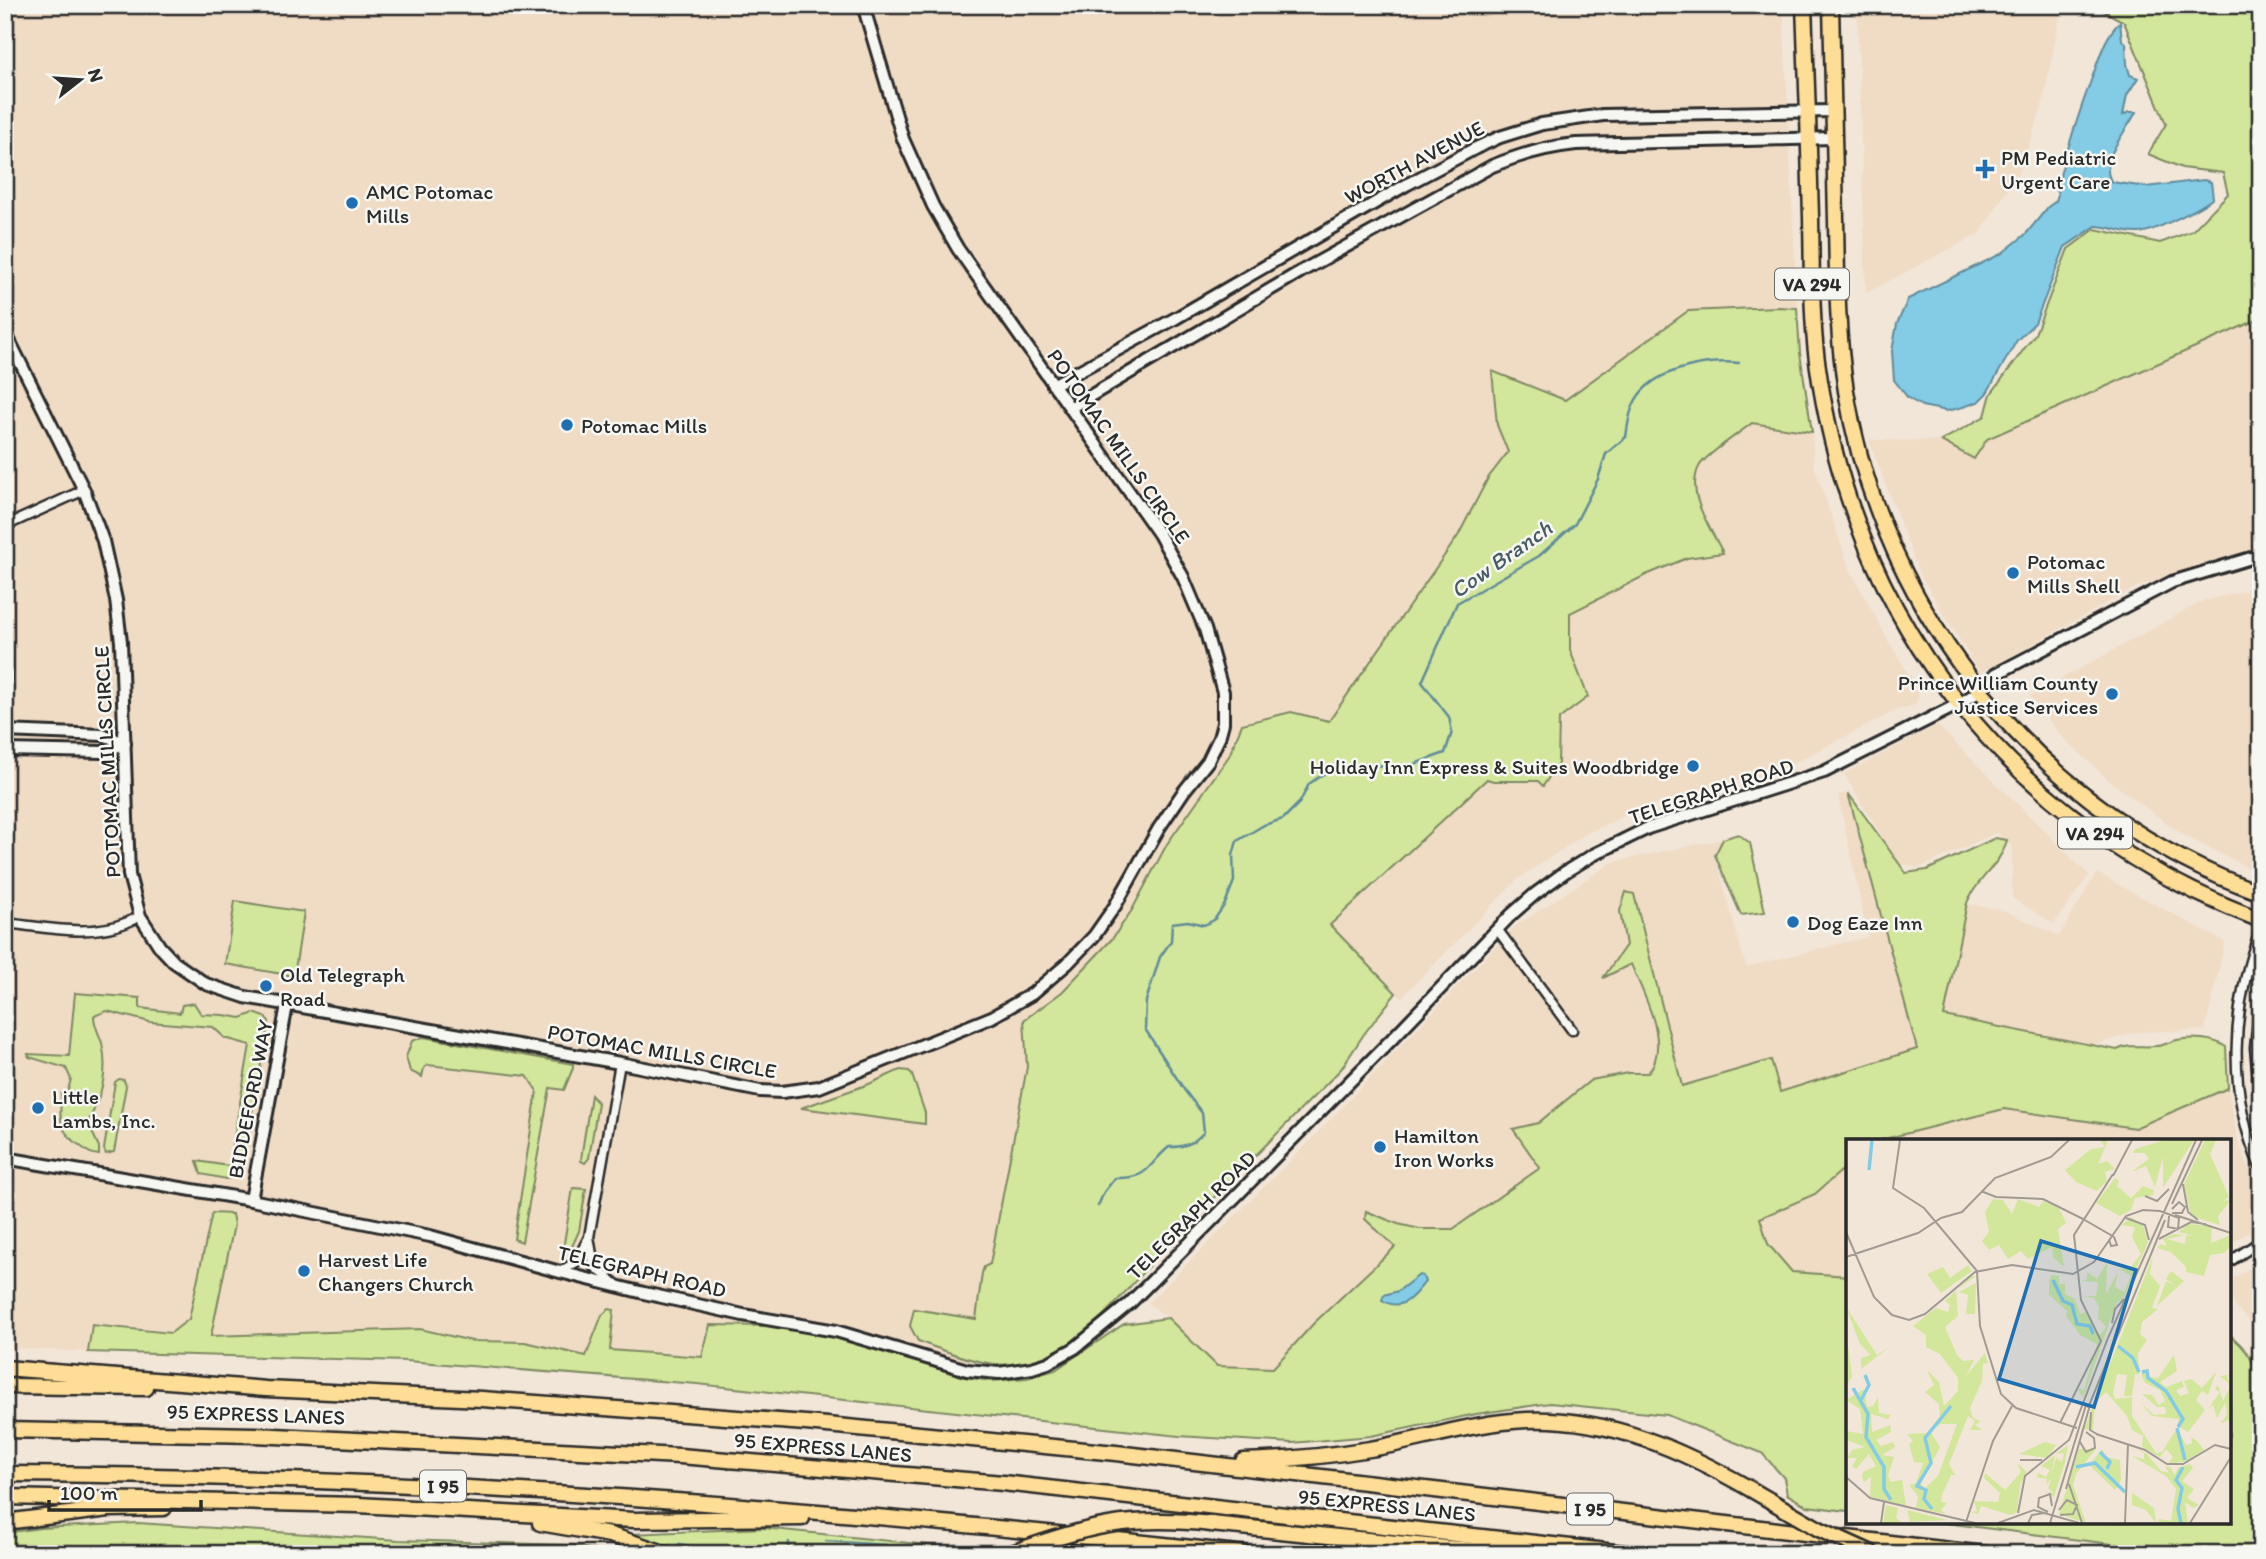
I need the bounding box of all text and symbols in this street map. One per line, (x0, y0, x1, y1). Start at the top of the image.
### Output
north arrow (46, 46, 116, 116)
text: N (83, 66, 109, 85)
street label: WORTH AVENUE (1340, 115, 1488, 209)
place label: PM Pediatric Urgent Care (2001, 145, 2116, 194)
marker: PM Pediatric Urgent Care (1975, 159, 1995, 179)
place label: AMC Potomac Mills (366, 179, 493, 228)
marker: AMC Potomac Mills (344, 195, 360, 211)
road number: VA 294 (1775, 268, 1849, 300)
street label: POTOMAC MILLS CIRCLE (1042, 344, 1196, 548)
place label: Potomac Mills (581, 413, 707, 438)
marker: Potomac Mills (559, 417, 575, 433)
water label: Cow Branch (1445, 514, 1557, 604)
place label: Potomac Mills Shell (2027, 549, 2120, 598)
marker: Potomac Mills Shell (2005, 565, 2021, 581)
street label: POTOMAC MILLS CIRCLE (88, 645, 126, 879)
place label: Prince William County Justice Services (1898, 670, 2098, 719)
marker: Prince William County Justice Services (2104, 686, 2120, 702)
street label: TELEGRAPH ROAD (1625, 752, 1797, 830)
place label: Holiday Inn Express & Suites Woodbridge (1310, 754, 1679, 779)
marker: Holiday Inn Express & Suites Woodbridge (1685, 758, 1701, 774)
road number: VA 294 (2058, 818, 2132, 848)
place label: Dog Eaze Inn (1807, 910, 1923, 935)
marker: Dog Eaze Inn (1785, 914, 1801, 930)
place label: Old Telegraph Road (280, 962, 405, 1011)
marker: Old Telegraph Road (258, 978, 274, 994)
street label: BIDDEFORD WAY (222, 1018, 278, 1180)
street label: POTOMAC MILLS CIRCLE (546, 1019, 778, 1083)
place label: Little Lambs, Inc. (52, 1084, 156, 1133)
marker: Little Lambs, Inc. (30, 1100, 46, 1116)
place label: Hamilton Iron Works (1394, 1123, 1494, 1172)
marker: Hamilton Iron Works (1372, 1139, 1388, 1155)
inset map (1846, 1139, 2231, 1524)
street label: TELEGRAPH ROAD (1121, 1145, 1261, 1285)
street label: TELEGRAPH ROAD (555, 1239, 729, 1303)
place label: Harvest Life Changers Church (318, 1247, 474, 1296)
marker: Harvest Life Changers Church (296, 1263, 312, 1279)
street label: 95 EXPRESS LANES (166, 1398, 346, 1430)
street label: 95 EXPRESS LANES (733, 1427, 913, 1467)
scale bar (49, 1468, 201, 1512)
road number: I 95 (420, 1470, 466, 1502)
text: 100 m (60, 1480, 118, 1505)
street label: 95 EXPRESS LANES (1297, 1483, 1477, 1527)
road number: I 95 (1567, 1494, 1613, 1525)

